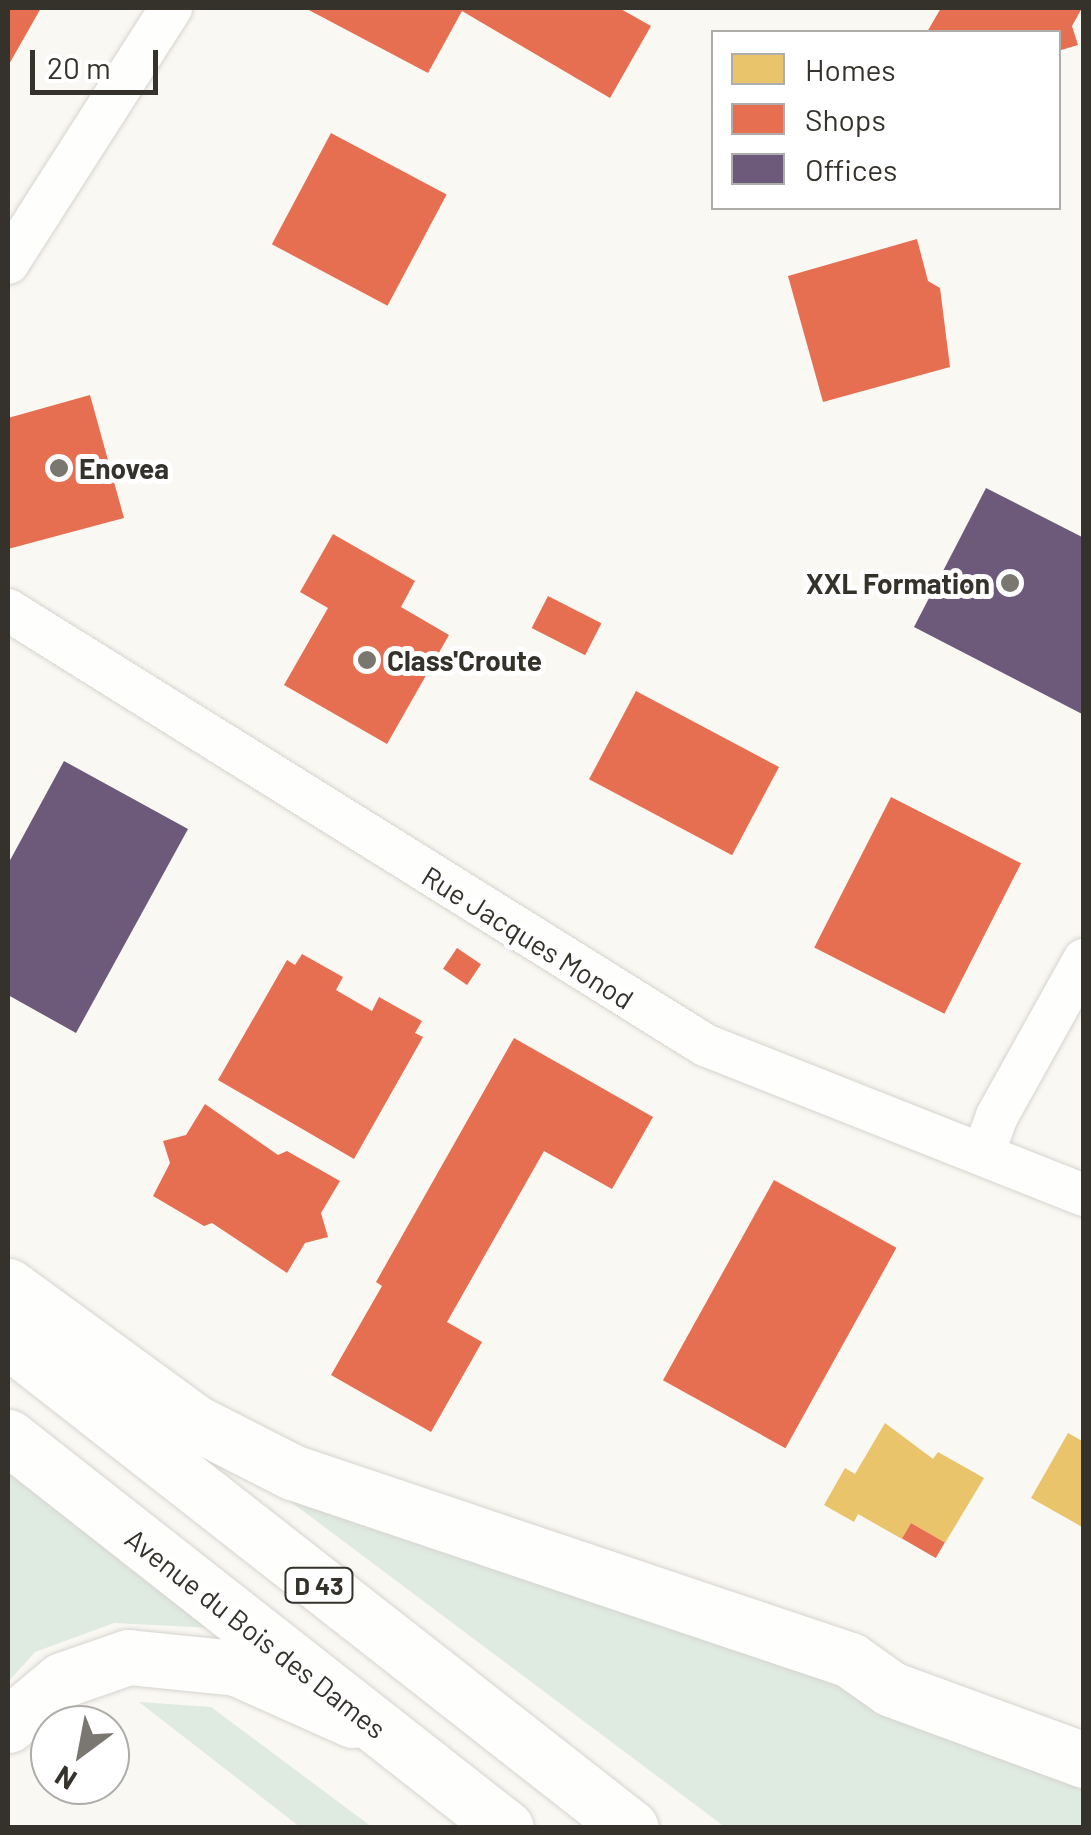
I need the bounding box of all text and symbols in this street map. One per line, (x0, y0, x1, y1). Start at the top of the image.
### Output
scale bar (35, 30, 162, 92)
legend (711, 30, 1061, 210)
text: 20 m (47, 49, 111, 85)
text: Homes (805, 51, 896, 87)
text: Shops (805, 101, 886, 137)
text: Offices (805, 151, 898, 187)
place label: Enovea (79, 451, 169, 485)
marker: Enovea (48, 457, 70, 479)
place label: XXL Formation (806, 566, 990, 600)
marker: XXL Formation (999, 572, 1021, 594)
place label: Class'Croute (387, 643, 542, 677)
marker: Class'Croute (356, 649, 378, 671)
street label: Rue Jacques Monod (416, 858, 640, 1016)
street label: Avenue du Bois des Dames (119, 1521, 393, 1745)
road number: D 43 (284, 1565, 354, 1605)
north arrow (30, 1705, 130, 1805)
text: N (48, 1759, 82, 1798)

